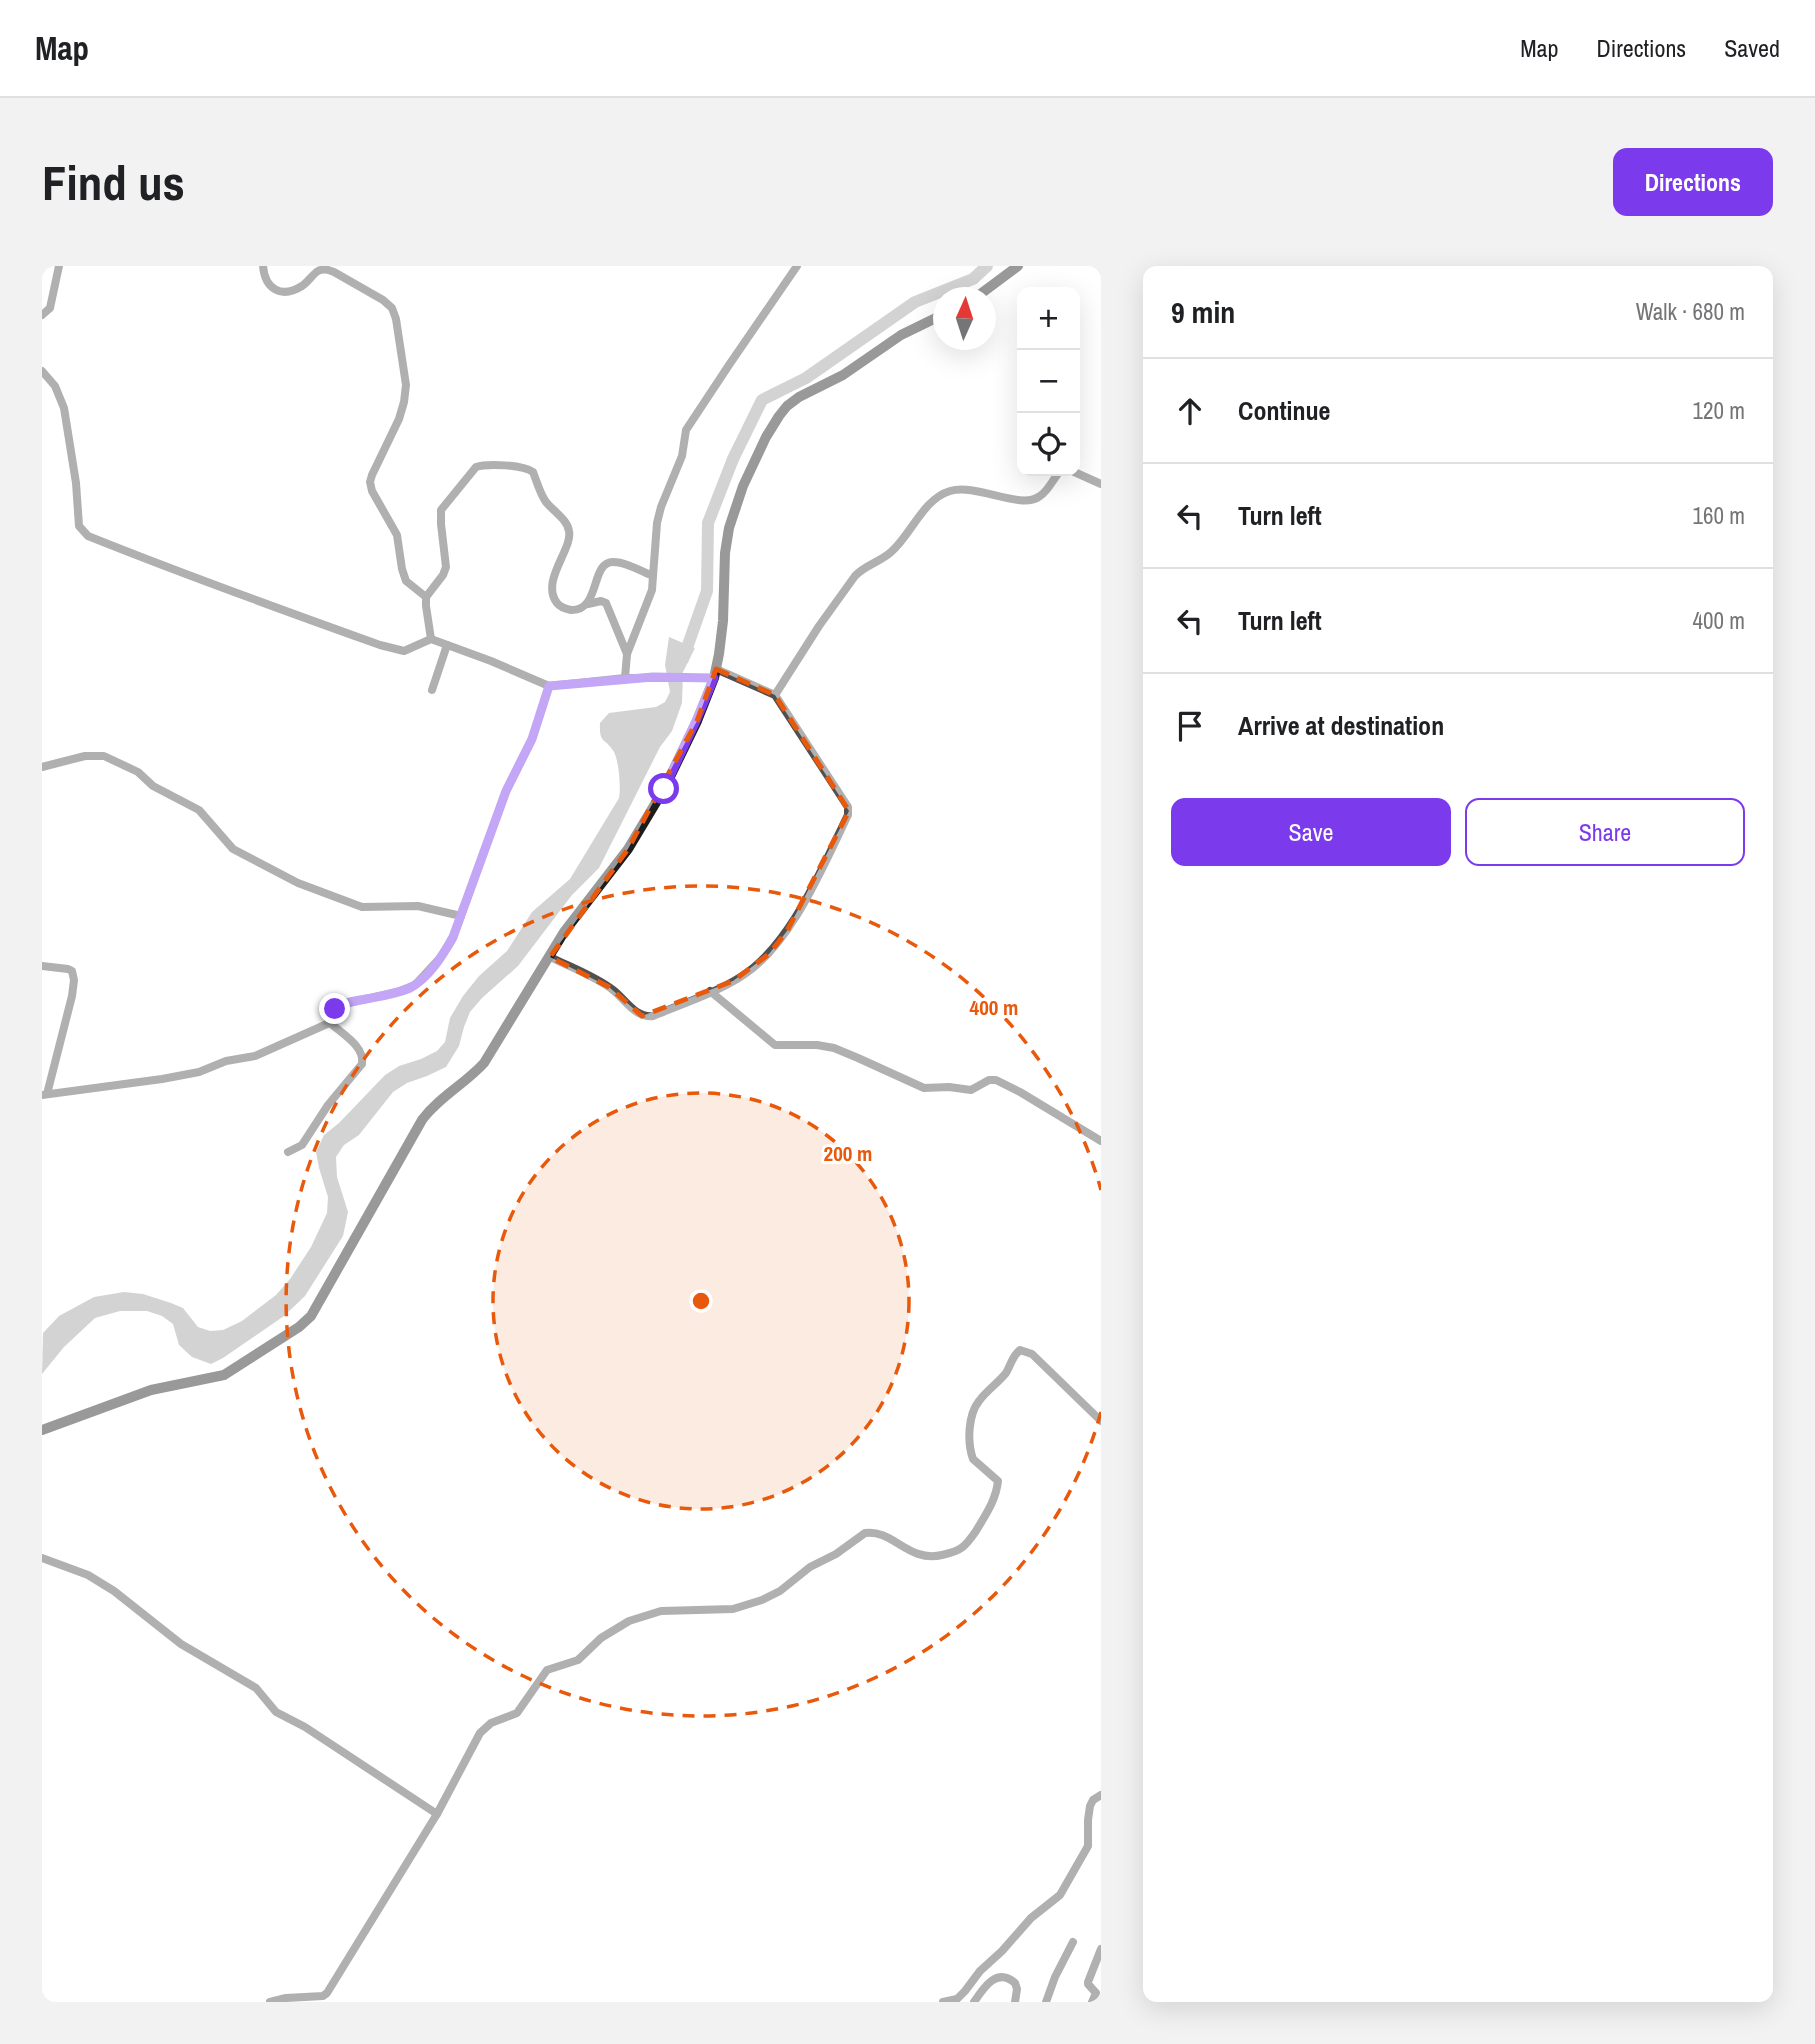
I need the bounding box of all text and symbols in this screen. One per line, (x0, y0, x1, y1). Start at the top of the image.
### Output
text: Map (35, 26, 89, 70)
text: Map (1520, 32, 1558, 64)
text: Directions (1596, 32, 1686, 64)
text: Saved (1724, 32, 1780, 64)
button: Directions (1613, 148, 1773, 216)
text: Find us (42, 149, 185, 215)
north arrow (933, 287, 996, 350)
map controls (1017, 287, 1080, 476)
button: + (1017, 287, 1080, 350)
text: 9 min (1171, 292, 1235, 332)
text: Walk · 680 m (1636, 296, 1745, 327)
button: − (1017, 350, 1080, 413)
icon: ahead (1171, 392, 1209, 430)
text: Continue (1238, 393, 1330, 428)
text: 120 m (1693, 395, 1745, 426)
button: locate (1017, 413, 1080, 476)
icon: left (1171, 497, 1209, 535)
text: Turn left (1238, 498, 1322, 533)
text: 160 m (1693, 500, 1745, 531)
icon: left (1171, 602, 1209, 640)
text: Turn left (1238, 603, 1322, 638)
text: 400 m (1693, 605, 1745, 636)
icon: arrive (1171, 707, 1209, 745)
text: Arrive at destination (1238, 708, 1444, 743)
route start (648, 773, 679, 804)
button: Save (1171, 798, 1451, 866)
button: Share (1465, 798, 1745, 866)
route end (319, 993, 350, 1024)
text: 400 m (970, 993, 1018, 1022)
text: 200 m (824, 1139, 872, 1168)
centre of rings (689, 1289, 713, 1313)

